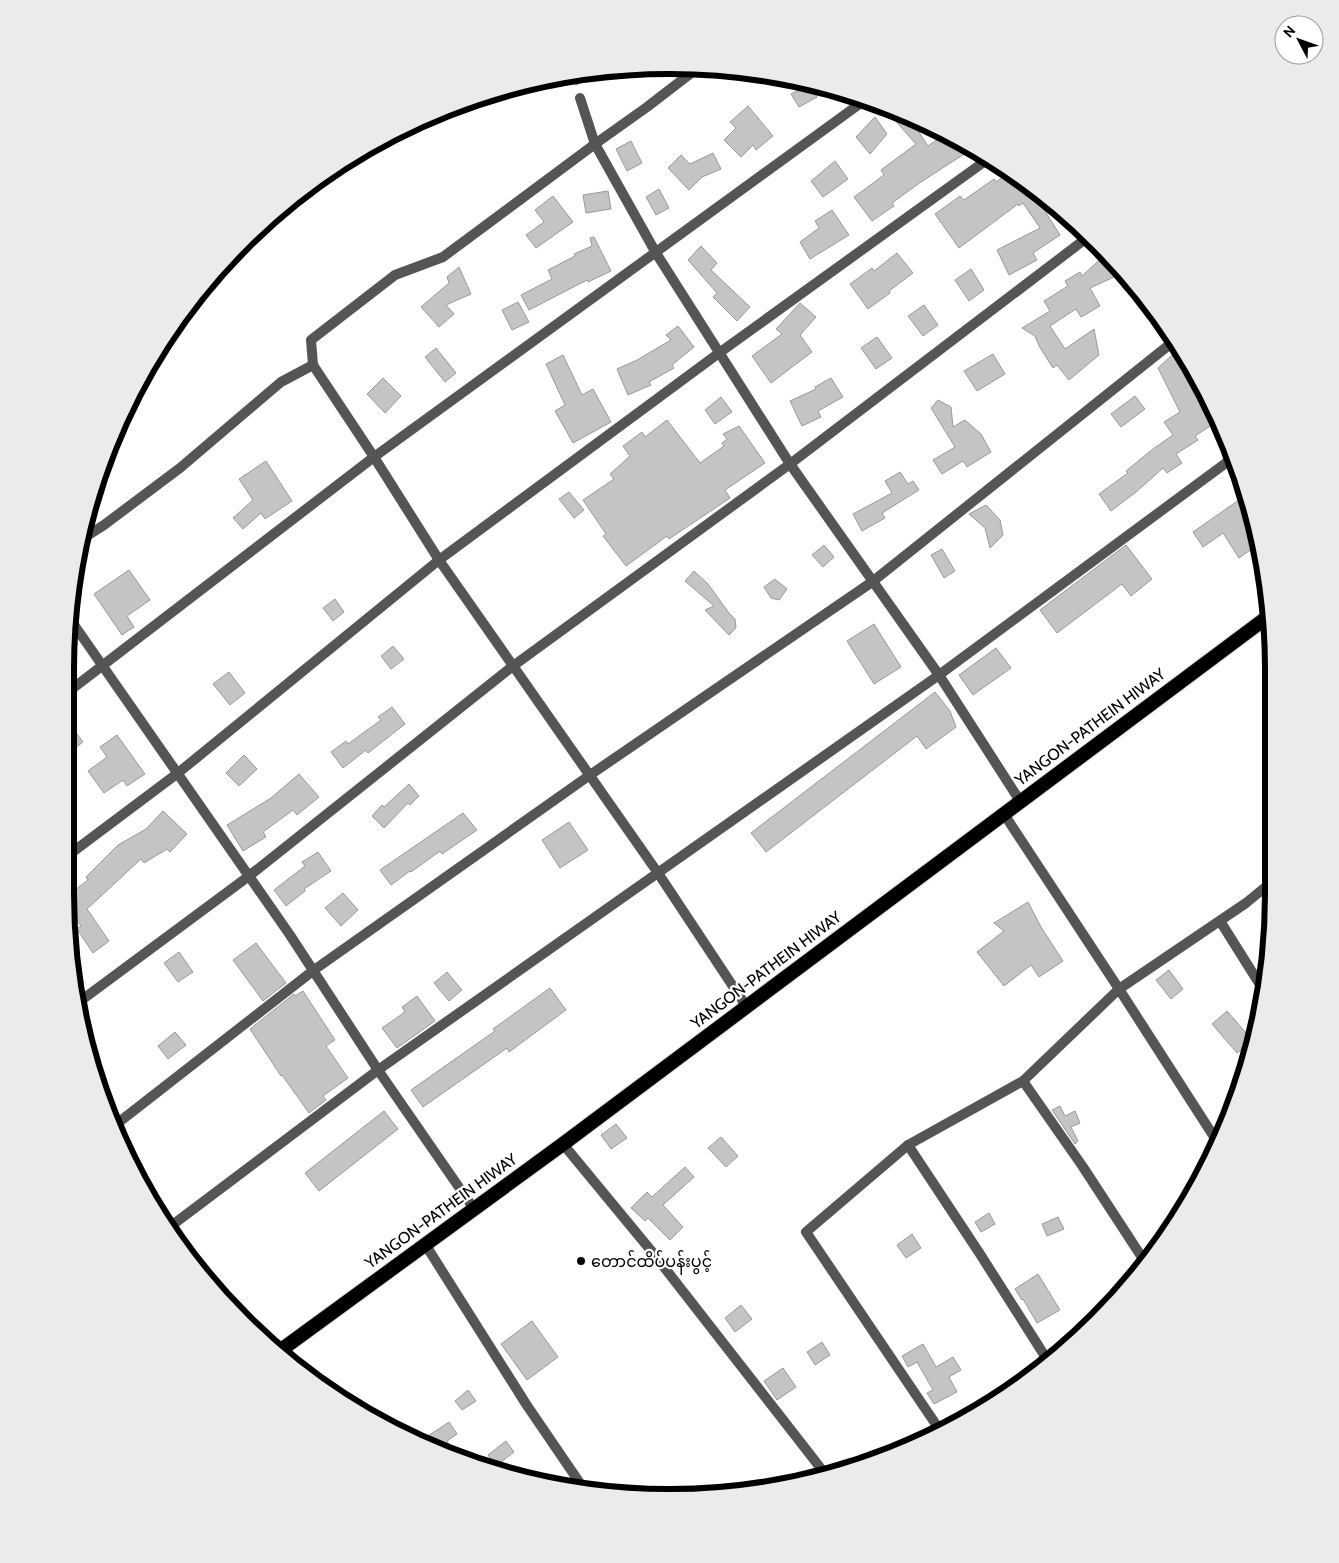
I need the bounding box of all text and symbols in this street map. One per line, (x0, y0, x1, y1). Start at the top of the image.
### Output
north arrow (1274, 15, 1324, 65)
text: N (1279, 22, 1299, 41)
street label: YANGON-PATHEIN HIWAY (1010, 664, 1170, 790)
street label: YANGON-PATHEIN HIWAY (686, 907, 846, 1033)
street label: YANGON-PATHEIN HIWAY (360, 1149, 521, 1273)
place label: တောင်ထိပ်ပန်းပွင့် (591, 1250, 712, 1275)
marker: တောင်ထိပ်ပန်းပွင့် (575, 1255, 587, 1267)

